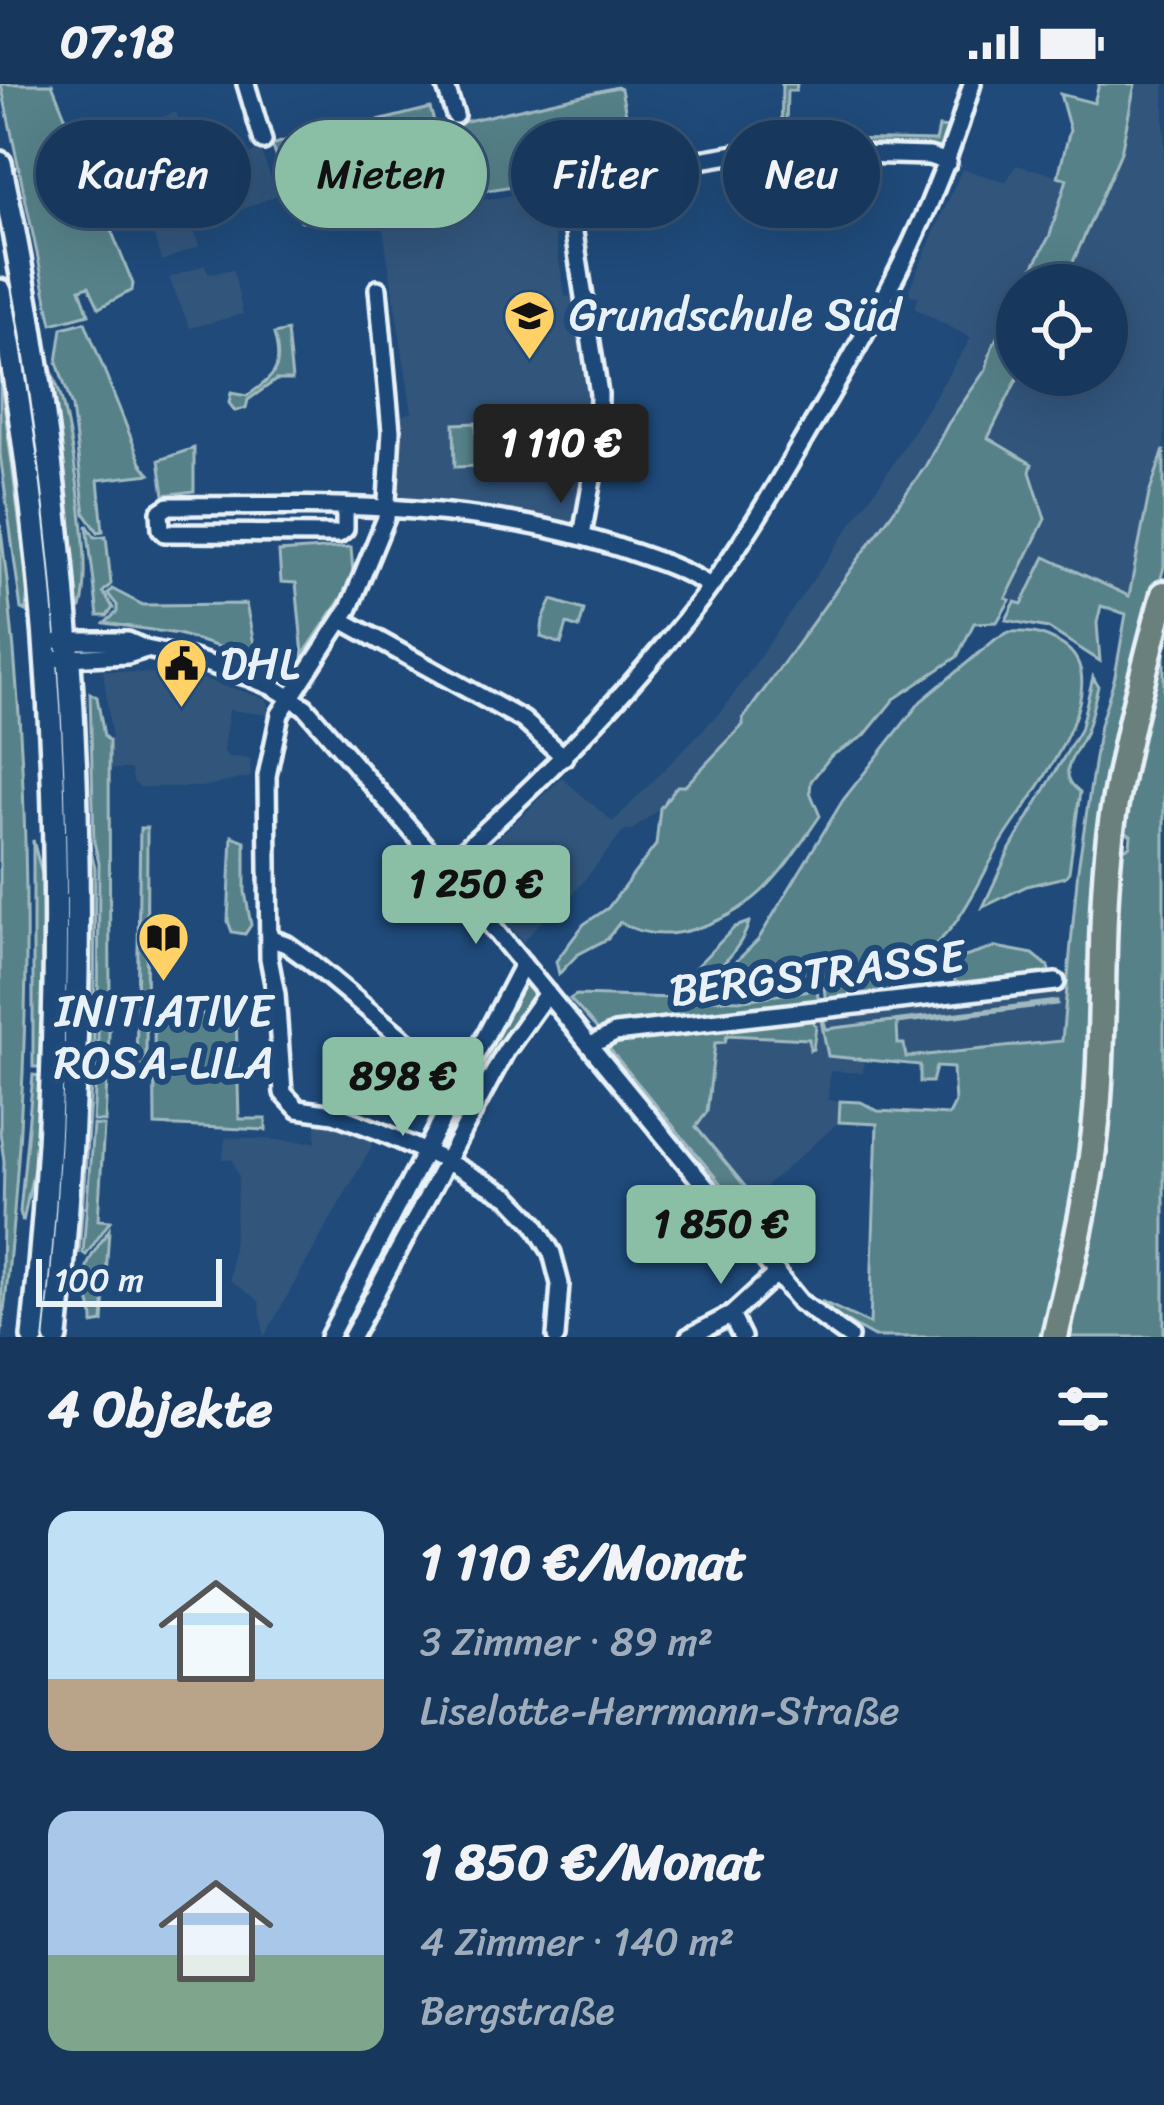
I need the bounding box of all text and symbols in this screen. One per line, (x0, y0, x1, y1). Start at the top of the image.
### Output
text: 07:18 (60, 2, 174, 82)
chip: Kaufen (36, 120, 251, 228)
chip: Mieten (275, 120, 487, 228)
chip: Filter (511, 120, 699, 228)
chip: Neu (723, 120, 880, 228)
map controls (996, 264, 1128, 396)
button: locate (996, 264, 1128, 396)
place label: Grundschule Süd (569, 275, 904, 355)
school or university icon: Grundschule Süd (502, 287, 558, 361)
pin: 1 110 € (450, 404, 672, 506)
text: 1 110 € (500, 408, 622, 477)
place label: DHL (220, 624, 300, 704)
public building icon: DHL (153, 636, 209, 710)
pin: 1 250 € (365, 845, 587, 947)
text: 1 250 € (409, 849, 543, 918)
library icon: INITIATIVE ROSA-LILA (136, 909, 192, 983)
street label: BERGSTRASSE (665, 915, 972, 1031)
place label: INITIATIVE ROSA-LILA (53, 971, 276, 1103)
pin: 898 € (319, 1037, 487, 1139)
text: 898 € (349, 1041, 457, 1110)
pin: 1 850 € (610, 1185, 832, 1287)
text: 1 850 € (654, 1189, 788, 1258)
text: 100 m (54, 1251, 144, 1309)
scale bar (36, 1253, 222, 1306)
text: 4 Objekte (48, 1364, 273, 1454)
icon: filters (1050, 1376, 1116, 1442)
text: 1 110 €/Monat (420, 1517, 746, 1607)
icon: home (144, 1559, 288, 1703)
text: 3 Zimmer · 89 m² (420, 1607, 713, 1676)
text: Liselotte-Herrmann-Straße (420, 1676, 900, 1745)
text: 1 850 €/Monat (420, 1817, 765, 1907)
icon: home (144, 1859, 288, 2003)
text: 4 Zimmer · 140 m² (420, 1907, 734, 1976)
text: Bergstraße (420, 1976, 615, 2045)

